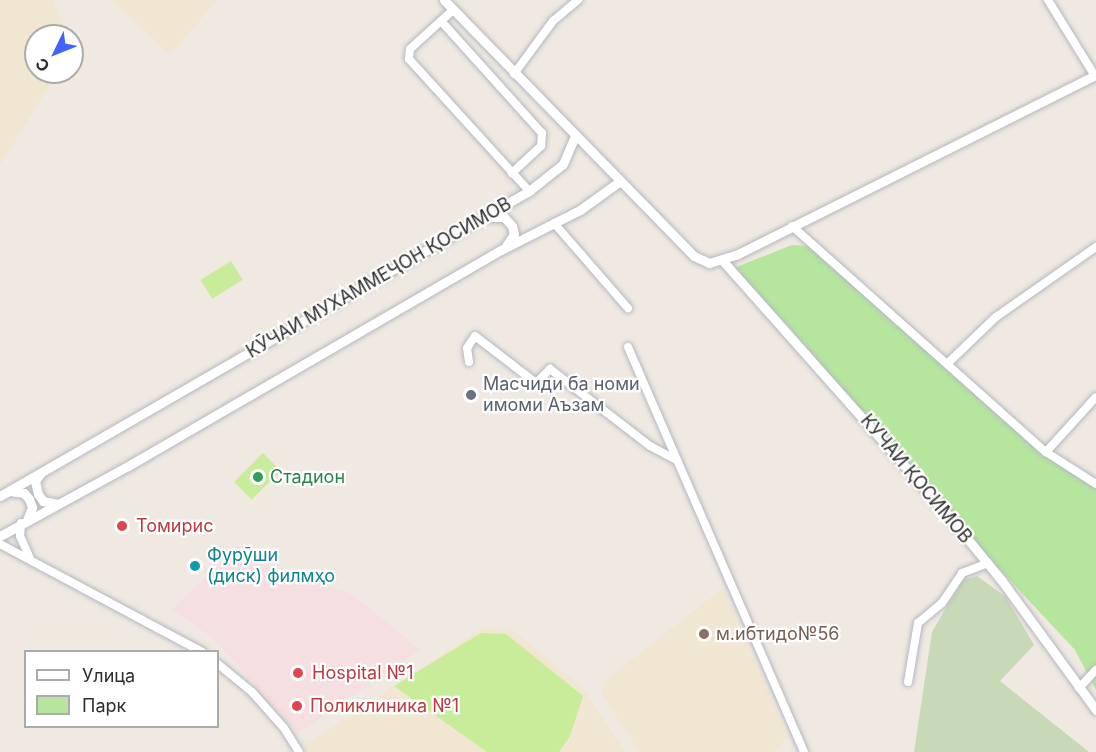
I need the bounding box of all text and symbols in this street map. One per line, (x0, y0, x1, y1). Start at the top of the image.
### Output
north arrow (24, 24, 84, 84)
text: С (31, 54, 54, 76)
street label: КӮЧАИ МУХАММЕҶОН ҚОСИМОВ (243, 193, 515, 363)
place label: Масчиди ба номи имоми Аъзам (483, 374, 640, 416)
marker: Масчиди ба номи имоми Аъзам (464, 388, 478, 402)
street label: КУЧАИ ҚОСИМОВ (856, 410, 976, 548)
place label: Стадион (270, 466, 345, 488)
marker: Стадион (251, 470, 265, 484)
place label: Томирис (136, 515, 213, 537)
marker: Томирис (113, 517, 131, 535)
place label: Фурӯши (диск) филмҳо (207, 545, 335, 588)
marker: Фурӯши (диск) филмҳо (188, 559, 202, 573)
place label: м.ибтидо№56 (716, 623, 840, 645)
marker: м.ибтидо№56 (697, 627, 711, 641)
legend (24, 650, 219, 728)
place label: Hospital №1 (312, 662, 414, 684)
marker: Hospital №1 (289, 664, 307, 682)
text: Улица (82, 665, 135, 686)
text: Парк (82, 695, 126, 716)
place label: Поликлиника №1 (310, 695, 459, 717)
marker: Поликлиника №1 (288, 697, 306, 715)

